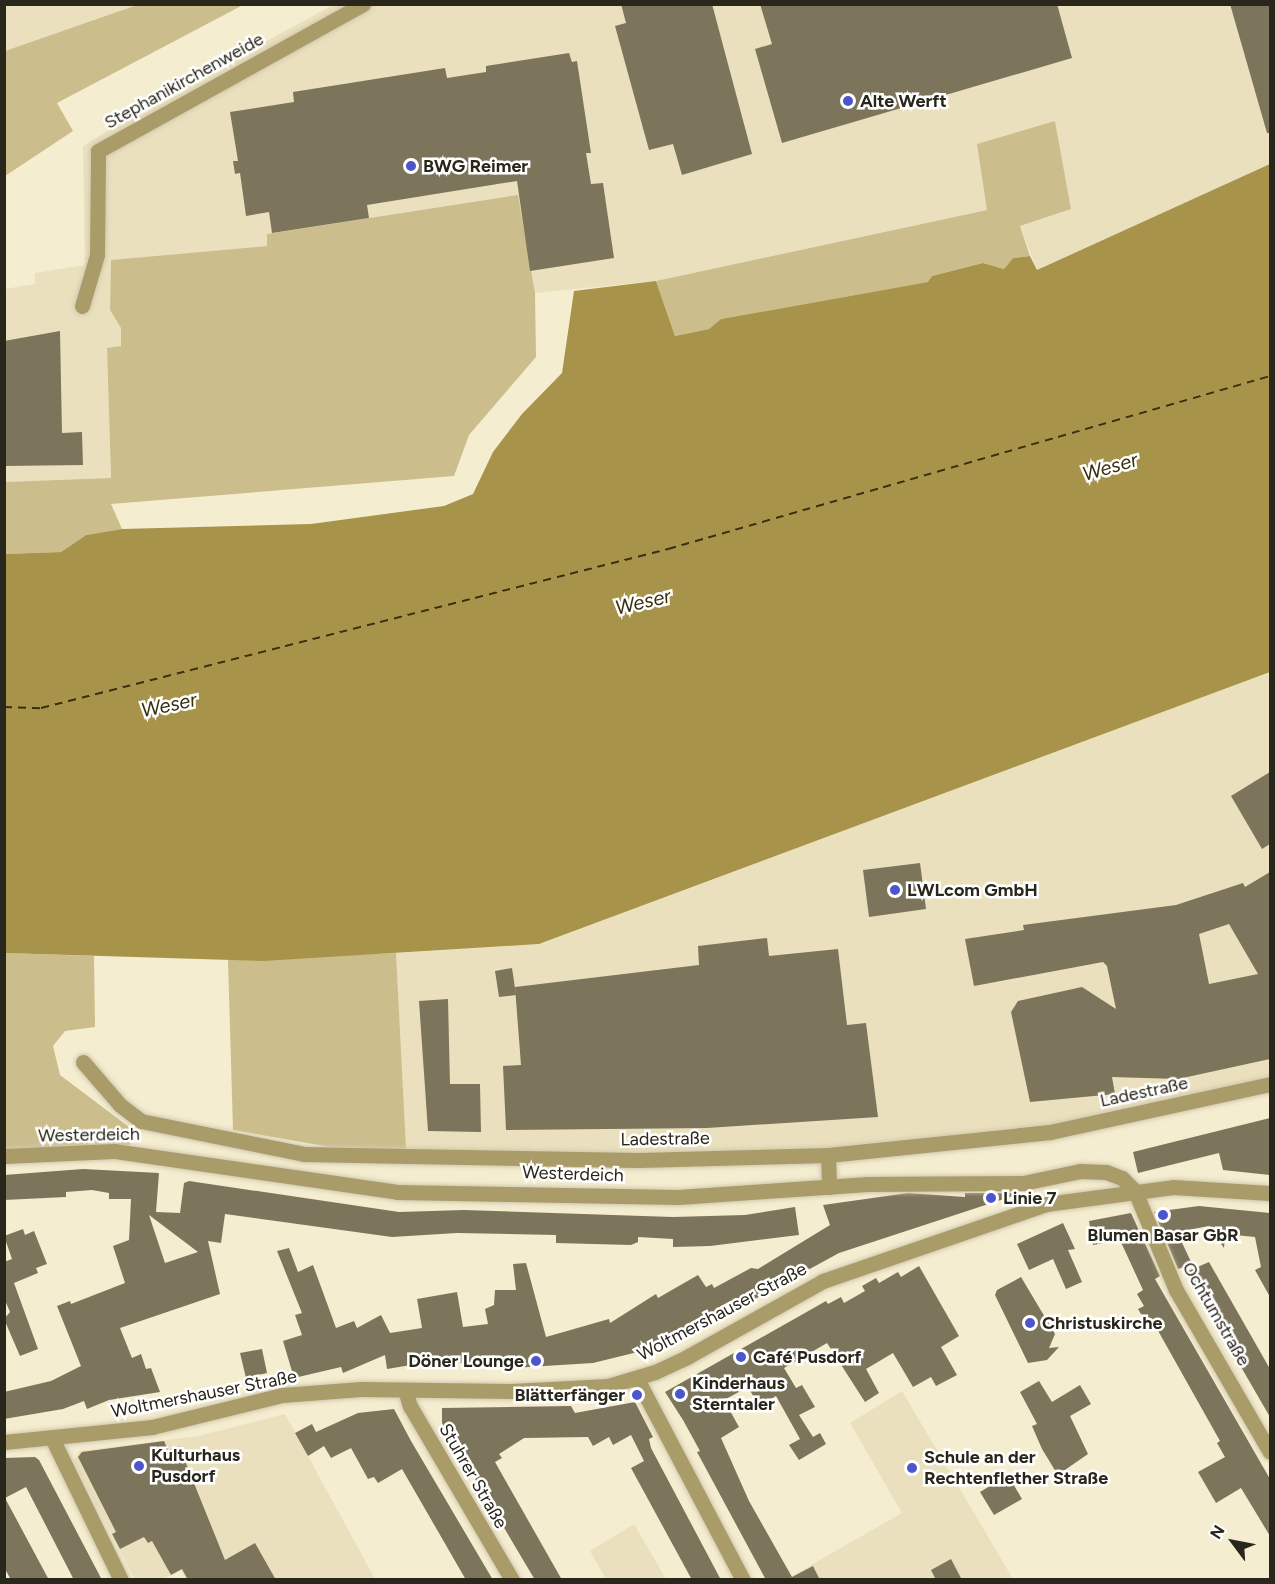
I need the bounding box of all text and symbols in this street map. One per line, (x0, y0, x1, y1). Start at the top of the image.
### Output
street label: Stephanikirchenweide (101, 28, 267, 134)
place label: Alte Werft (860, 90, 947, 112)
marker: Alte Werft (841, 94, 855, 108)
place label: BWG Reimer (423, 155, 528, 177)
marker: BWG Reimer (404, 159, 418, 173)
water label: Weser (1080, 448, 1140, 486)
water label: Weser (613, 584, 673, 620)
water label: Weser (139, 687, 199, 723)
place label: LWLcom GmbH (907, 879, 1038, 901)
marker: LWLcom GmbH (888, 883, 902, 897)
street label: Ladestraße (1098, 1072, 1190, 1112)
street label: Westerdeich (38, 1123, 140, 1147)
street label: Ladestraße (620, 1127, 710, 1151)
street label: Westerdeich (522, 1161, 624, 1187)
place label: Linie 7 (1003, 1187, 1057, 1209)
marker: Linie 7 (984, 1191, 998, 1205)
marker: Blumen Basar GbR (1156, 1208, 1170, 1222)
place label: Blumen Basar GbR (1087, 1224, 1239, 1246)
street label: Woltmershauser Straße (634, 1258, 810, 1366)
street label: Ochtumstraße (1178, 1258, 1254, 1370)
place label: Christuskirche (1042, 1312, 1162, 1334)
marker: Christuskirche (1023, 1316, 1037, 1330)
place label: Café Pusdorf (753, 1346, 861, 1368)
place label: Döner Lounge (408, 1350, 524, 1372)
marker: Café Pusdorf (734, 1350, 748, 1364)
marker: Döner Lounge (529, 1354, 543, 1368)
street label: Woltmershauser Straße (109, 1365, 299, 1423)
place label: Kinderhaus Sterntaler (692, 1373, 785, 1416)
place label: Blätterfänger (515, 1384, 625, 1406)
marker: Kinderhaus Sterntaler (673, 1387, 687, 1401)
marker: Blätterfänger (630, 1388, 644, 1402)
street label: Stuhrer Straße (434, 1420, 512, 1532)
place label: Kulturhaus Pusdorf (151, 1445, 240, 1488)
place label: Schule an der Rechtenflether Straße (924, 1447, 1108, 1490)
marker: Kulturhaus Pusdorf (132, 1459, 146, 1473)
marker: Schule an der Rechtenflether Straße (905, 1461, 919, 1475)
north arrow (1203, 1512, 1263, 1572)
text: N (1206, 1522, 1229, 1542)

